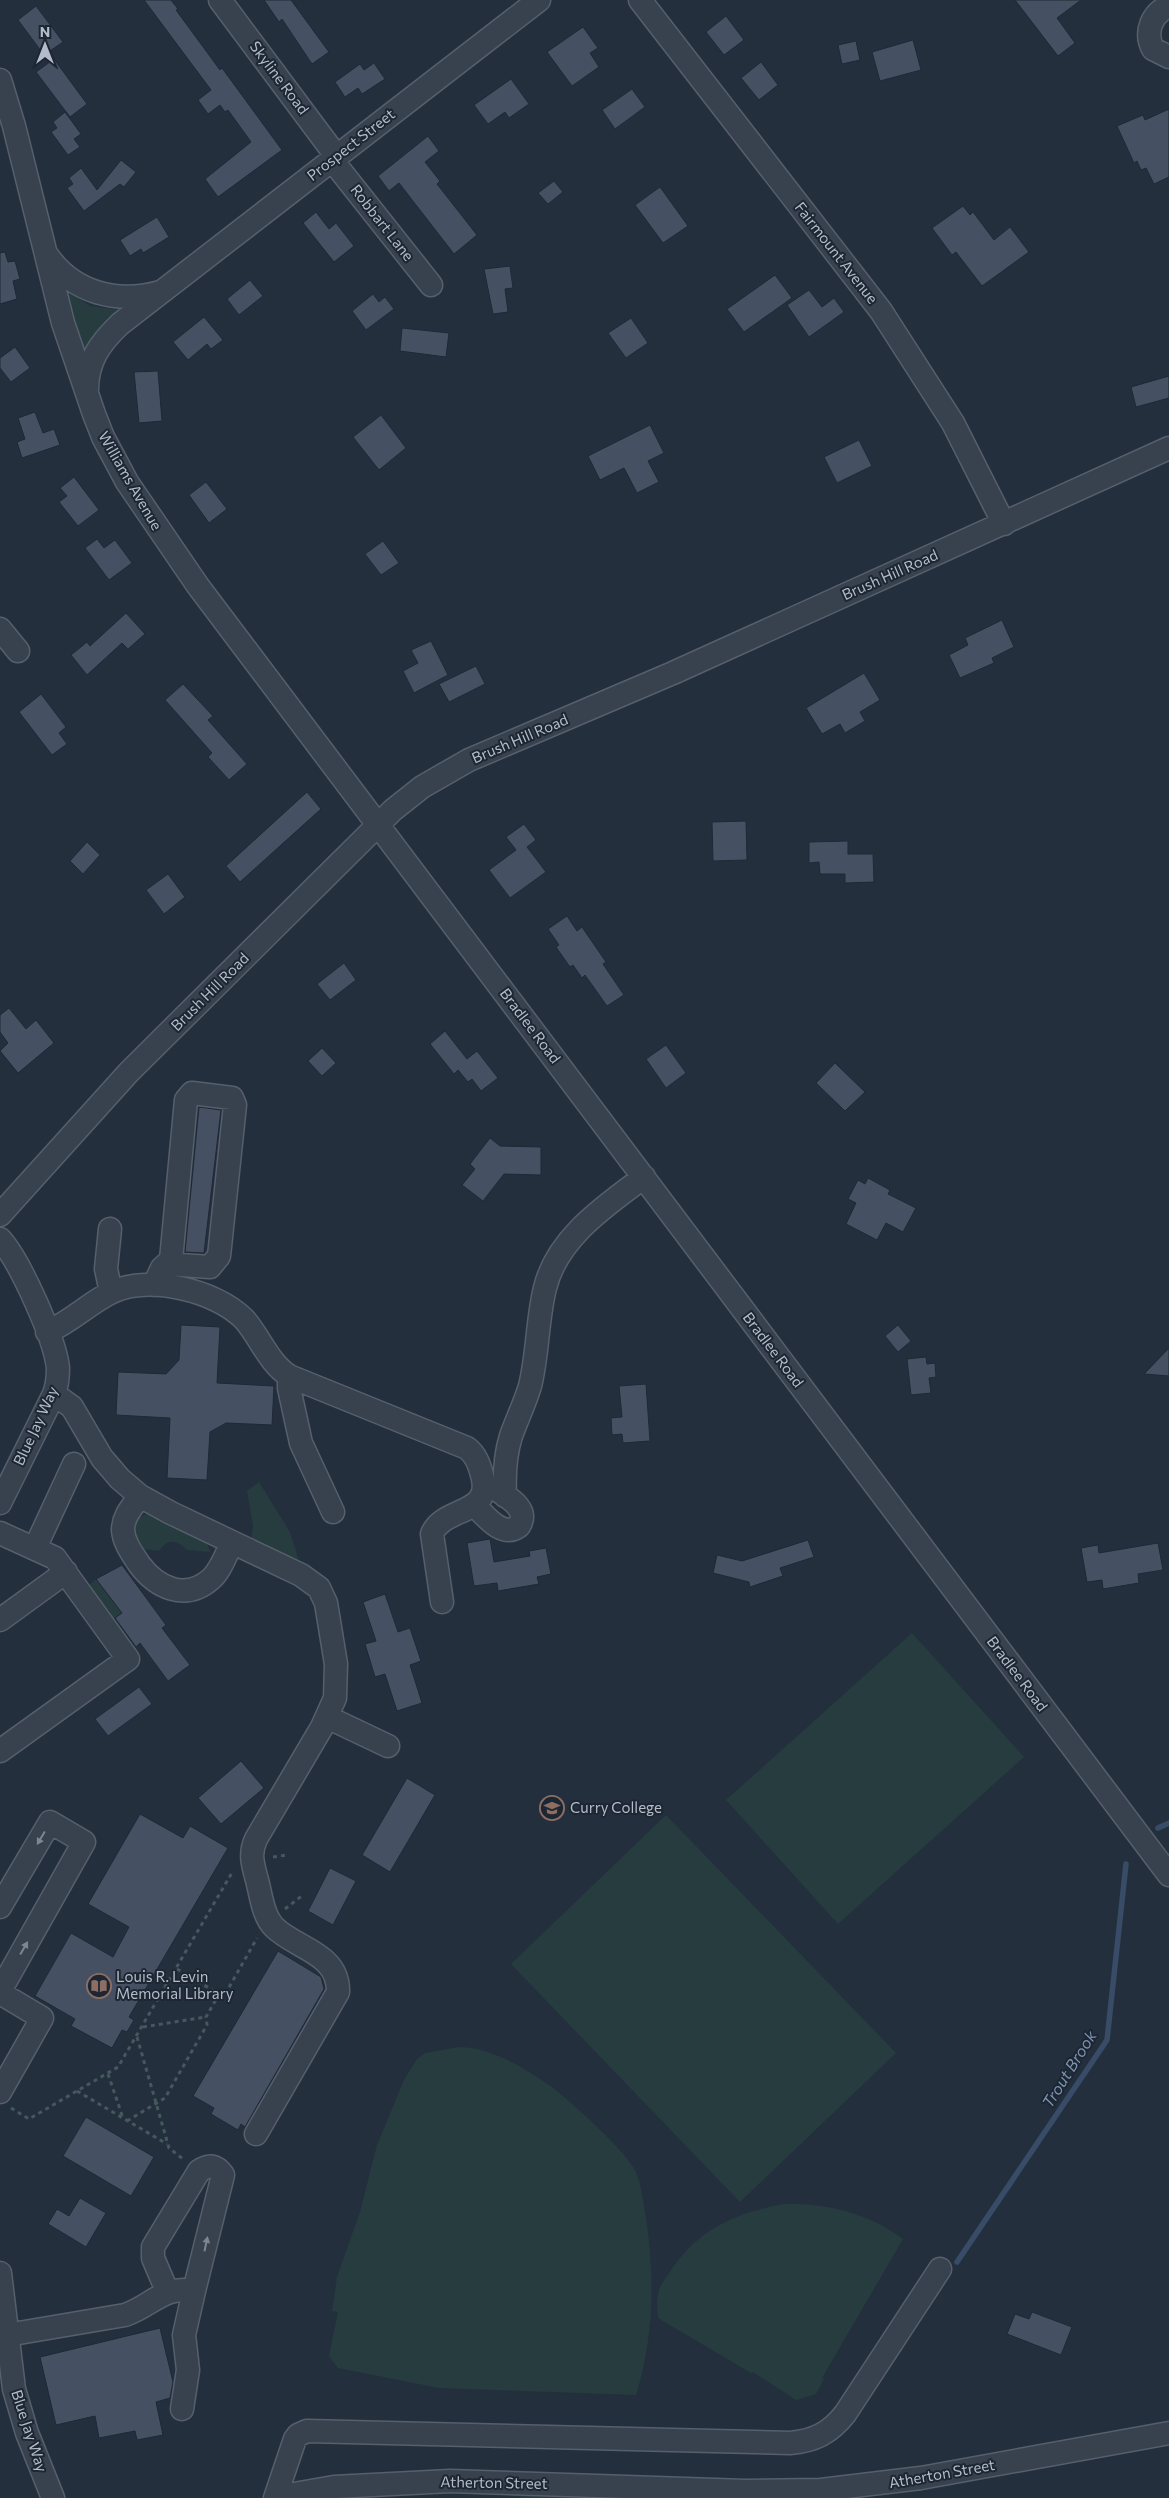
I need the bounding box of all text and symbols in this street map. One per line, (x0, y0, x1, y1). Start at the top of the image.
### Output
north arrow (20, 20, 70, 70)
text: N (40, 23, 50, 40)
street label: Skyline Road (247, 37, 313, 117)
street label: Prospect Street (303, 104, 398, 184)
street label: Robbart Lane (347, 181, 418, 264)
street label: Fairmount Avenue (792, 198, 882, 307)
street label: Williams Avenue (95, 428, 167, 533)
street label: Brush Hill Road (839, 545, 940, 603)
street label: Brush Hill Road (469, 710, 571, 766)
street label: Brush Hill Road (167, 949, 252, 1034)
street label: Bradlee Road (497, 984, 565, 1067)
street label: Bradlee Road (740, 1308, 808, 1391)
street label: Blue Jay Way (9, 1383, 61, 1468)
street label: Bradlee Road (984, 1632, 1052, 1715)
school or university icon: Curry College (539, 1795, 565, 1821)
place label: Curry College (570, 1798, 662, 1816)
one-way arrow (36, 1831, 45, 1844)
one-way arrow (20, 1941, 28, 1956)
place label: Louis R. Levin Memorial Library (116, 1967, 234, 2002)
library icon: Louis R. Levin Memorial Library (86, 1973, 112, 1999)
water label: Trout Brook (1037, 2026, 1100, 2111)
one-way arrow (202, 2236, 210, 2251)
street label: Blue Jay Way (8, 2387, 52, 2474)
street label: Atherton Street (887, 2455, 996, 2491)
street label: Atherton Street (440, 2472, 548, 2492)

